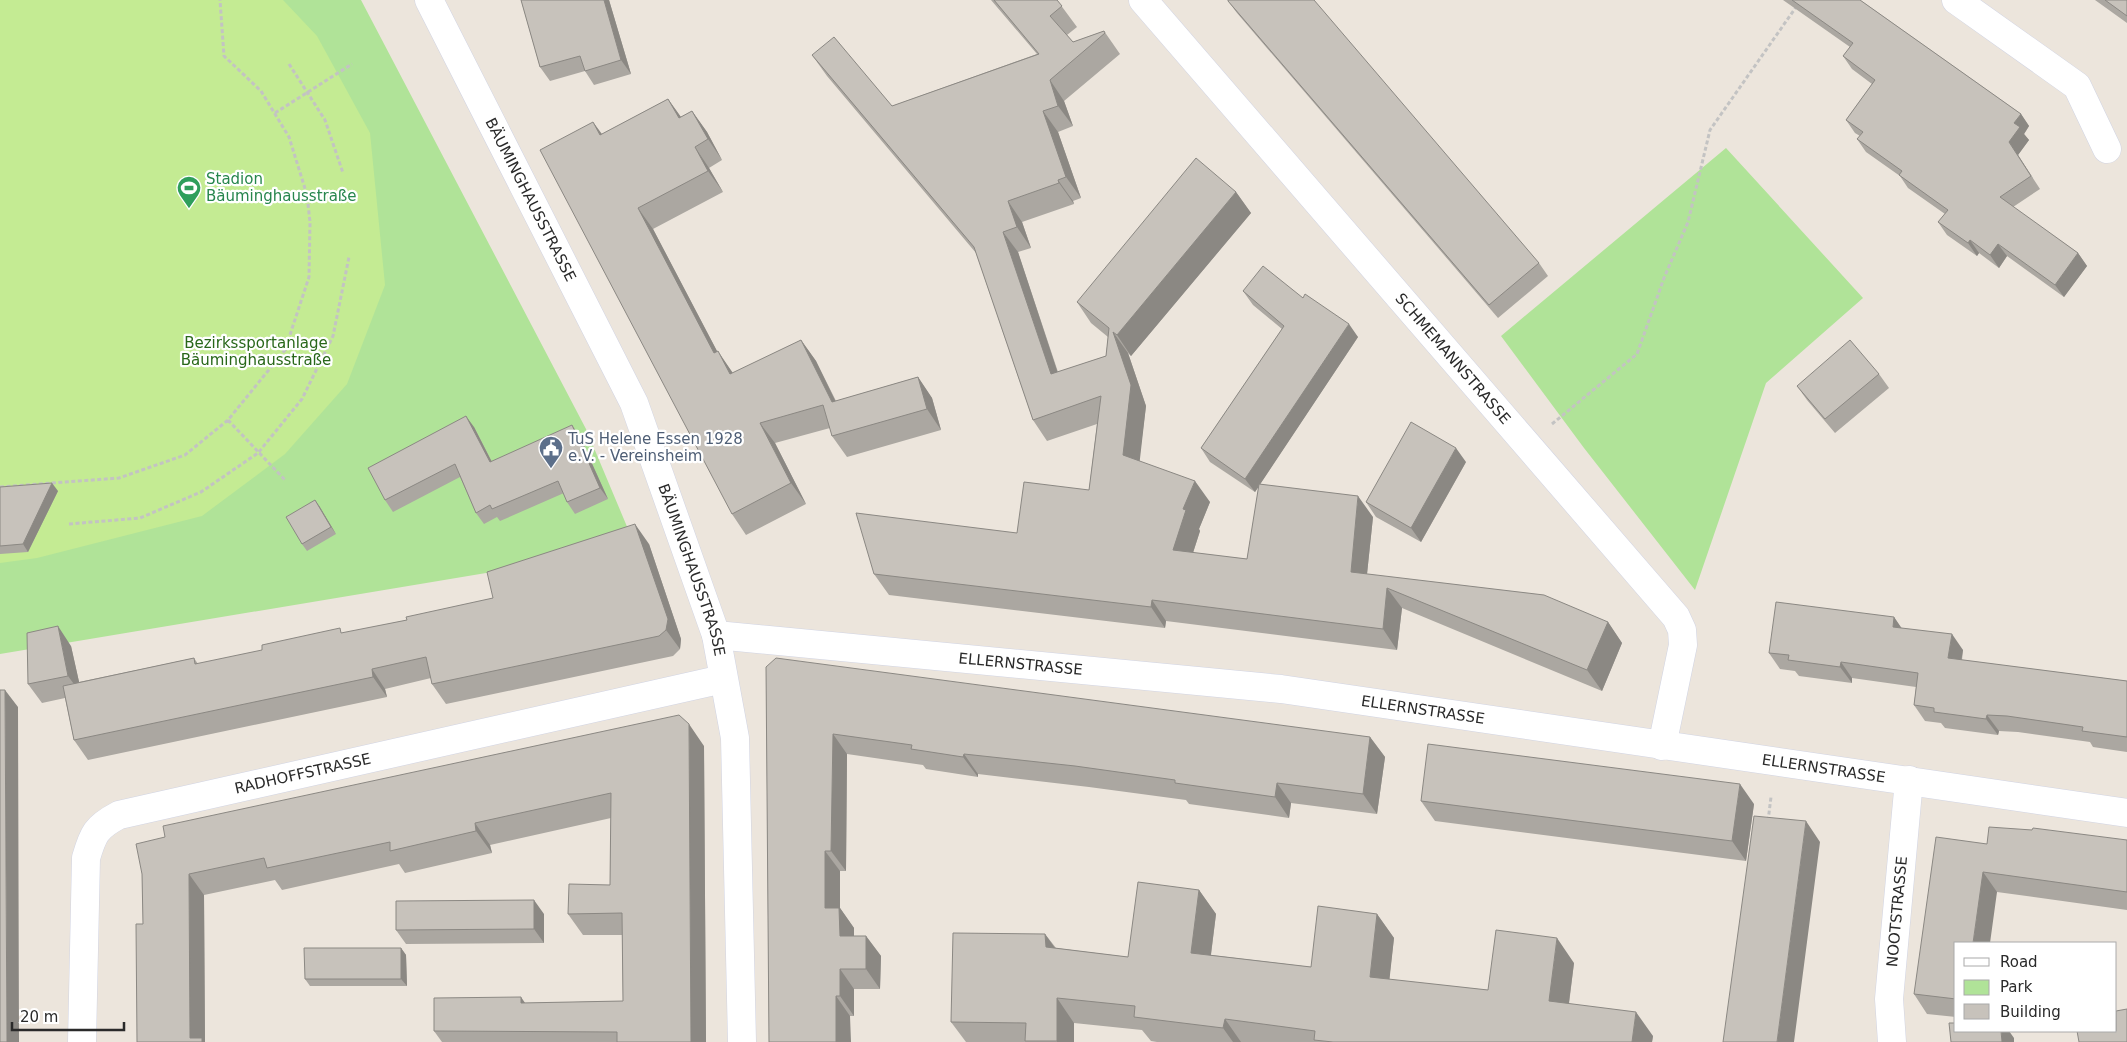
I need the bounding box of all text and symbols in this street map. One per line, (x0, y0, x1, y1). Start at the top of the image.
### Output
street label: BÄUMINGHAUSSTRASSE (481, 115, 580, 284)
place label: Stadion Bäuminghausstraße (206, 170, 357, 205)
sports icon: Stadion Bäuminghausstraße (176, 175, 202, 209)
street label: SCHMEMANNSTRASSE (1392, 290, 1514, 428)
park label: Bezirkssportanlage Bäuminghausstraße (181, 334, 331, 369)
place label: TuS Helene Essen 1928 e.V. - Vereinsheim (567, 430, 743, 465)
public building icon: TuS Helene Essen 1928 e.V. - Vereinsheim (538, 435, 564, 469)
street label: BÄUMINGHAUSSTRASSE (654, 481, 729, 658)
street label: ELLERNSTRASSE (958, 649, 1084, 679)
street label: ELLERNSTRASSE (1360, 692, 1486, 728)
street label: RADHOFFSTRASSE (233, 750, 373, 798)
street label: ELLERNSTRASSE (1761, 751, 1887, 786)
street label: NOOTSTRASSE (1883, 855, 1911, 968)
legend (1954, 942, 2117, 1032)
text: Road (2000, 953, 2038, 971)
text: Park (2000, 978, 2033, 996)
scale bar (12, 1000, 125, 1032)
text: Building (2000, 1003, 2061, 1021)
text: 20 m (20, 1008, 58, 1026)

